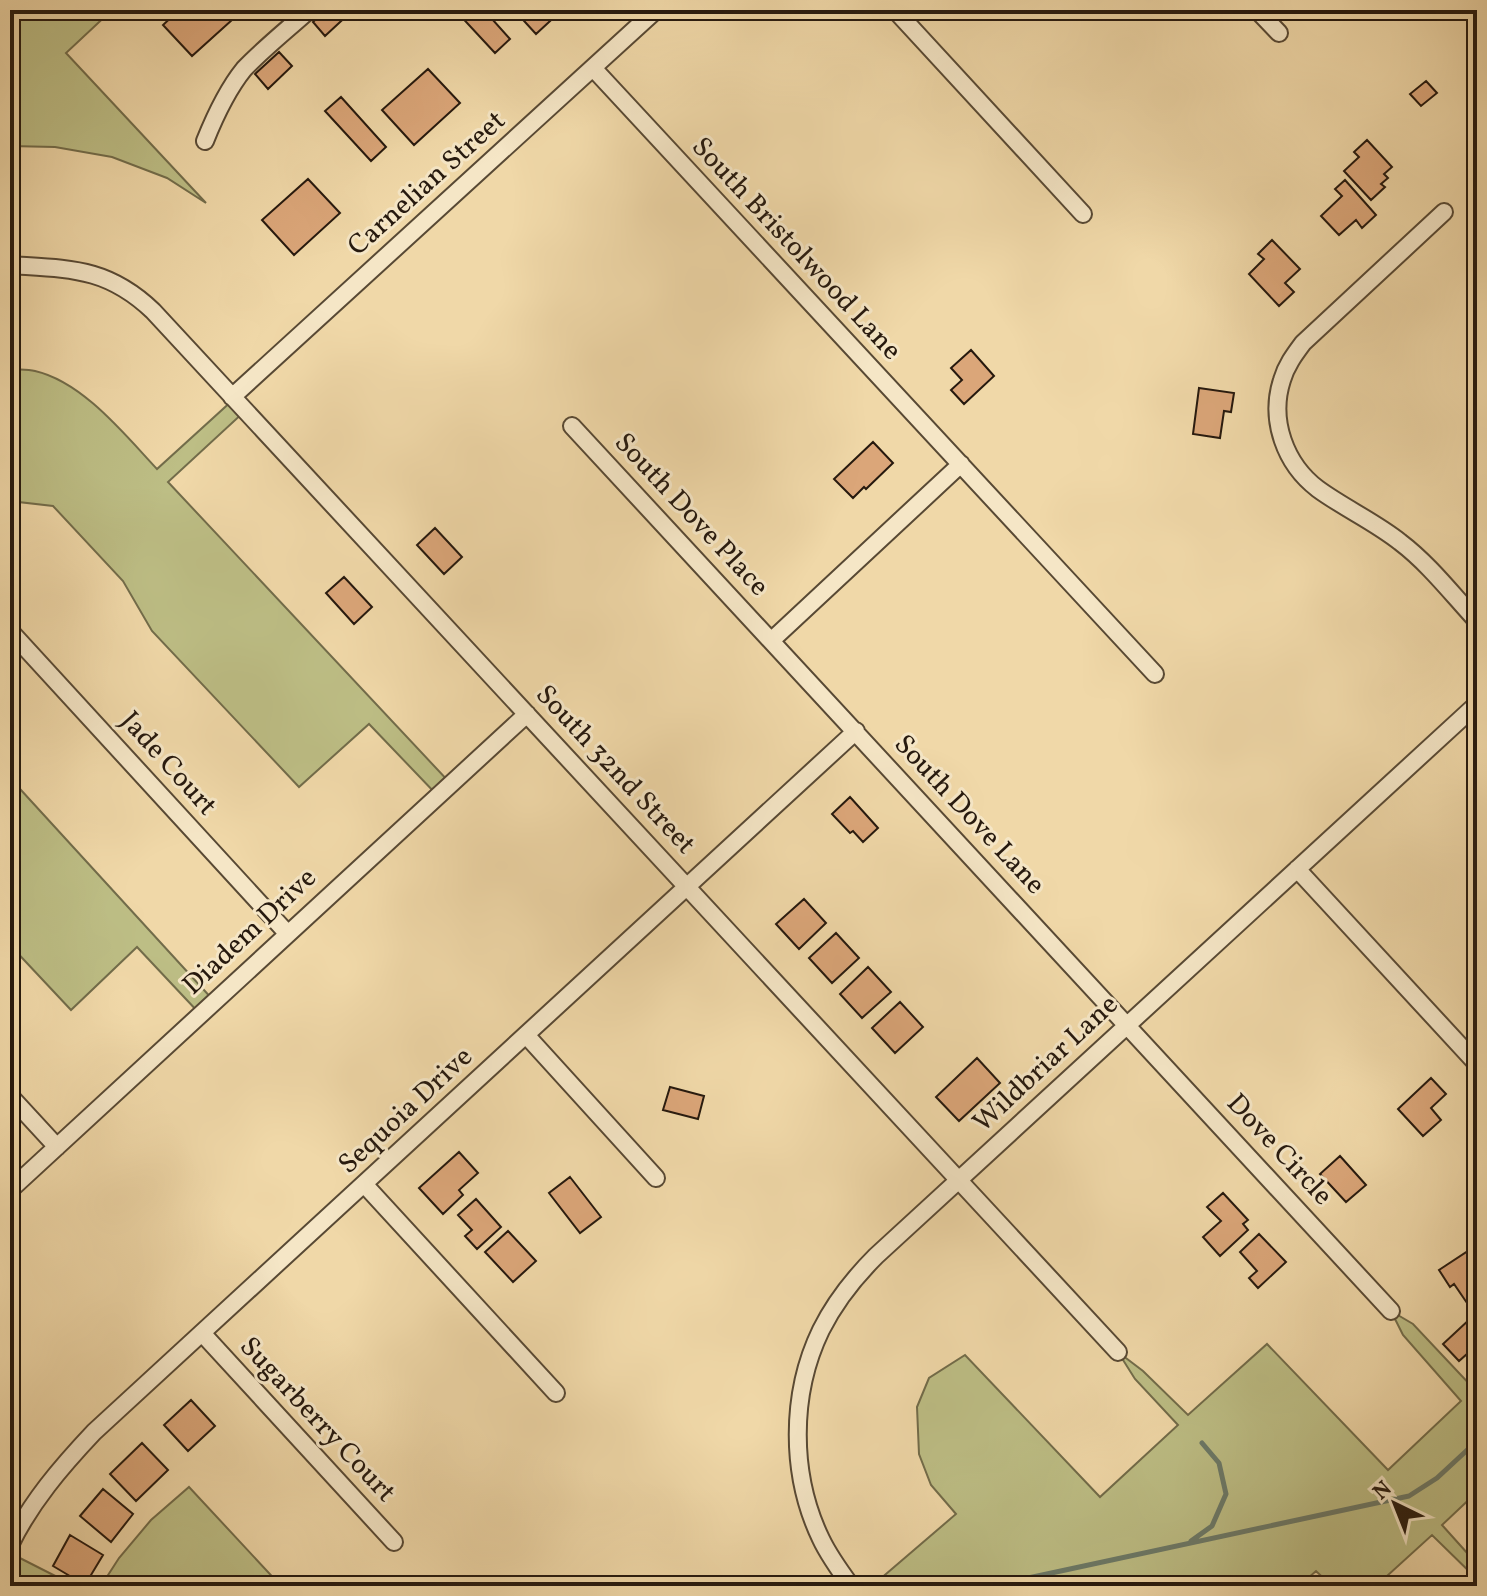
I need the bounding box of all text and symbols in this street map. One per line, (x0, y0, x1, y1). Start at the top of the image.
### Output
street label: Carnelian Street (339, 102, 515, 266)
street label: South Bristolwood Lane (682, 129, 910, 369)
street label: South Dove Place (605, 425, 777, 605)
street label: South 32nd Street (526, 677, 704, 863)
street label: Jade Court (111, 703, 225, 825)
street label: South Dove Lane (884, 726, 1054, 904)
street label: Diadem Drive (174, 860, 326, 1004)
street label: Wildbriar Lane (965, 986, 1127, 1142)
street label: Sequoia Drive (330, 1038, 482, 1184)
street label: Dove Circle (1217, 1085, 1341, 1215)
street label: Sugarberry Court (230, 1329, 404, 1511)
north arrow (1355, 1464, 1435, 1544)
text: N (1367, 1474, 1399, 1508)

